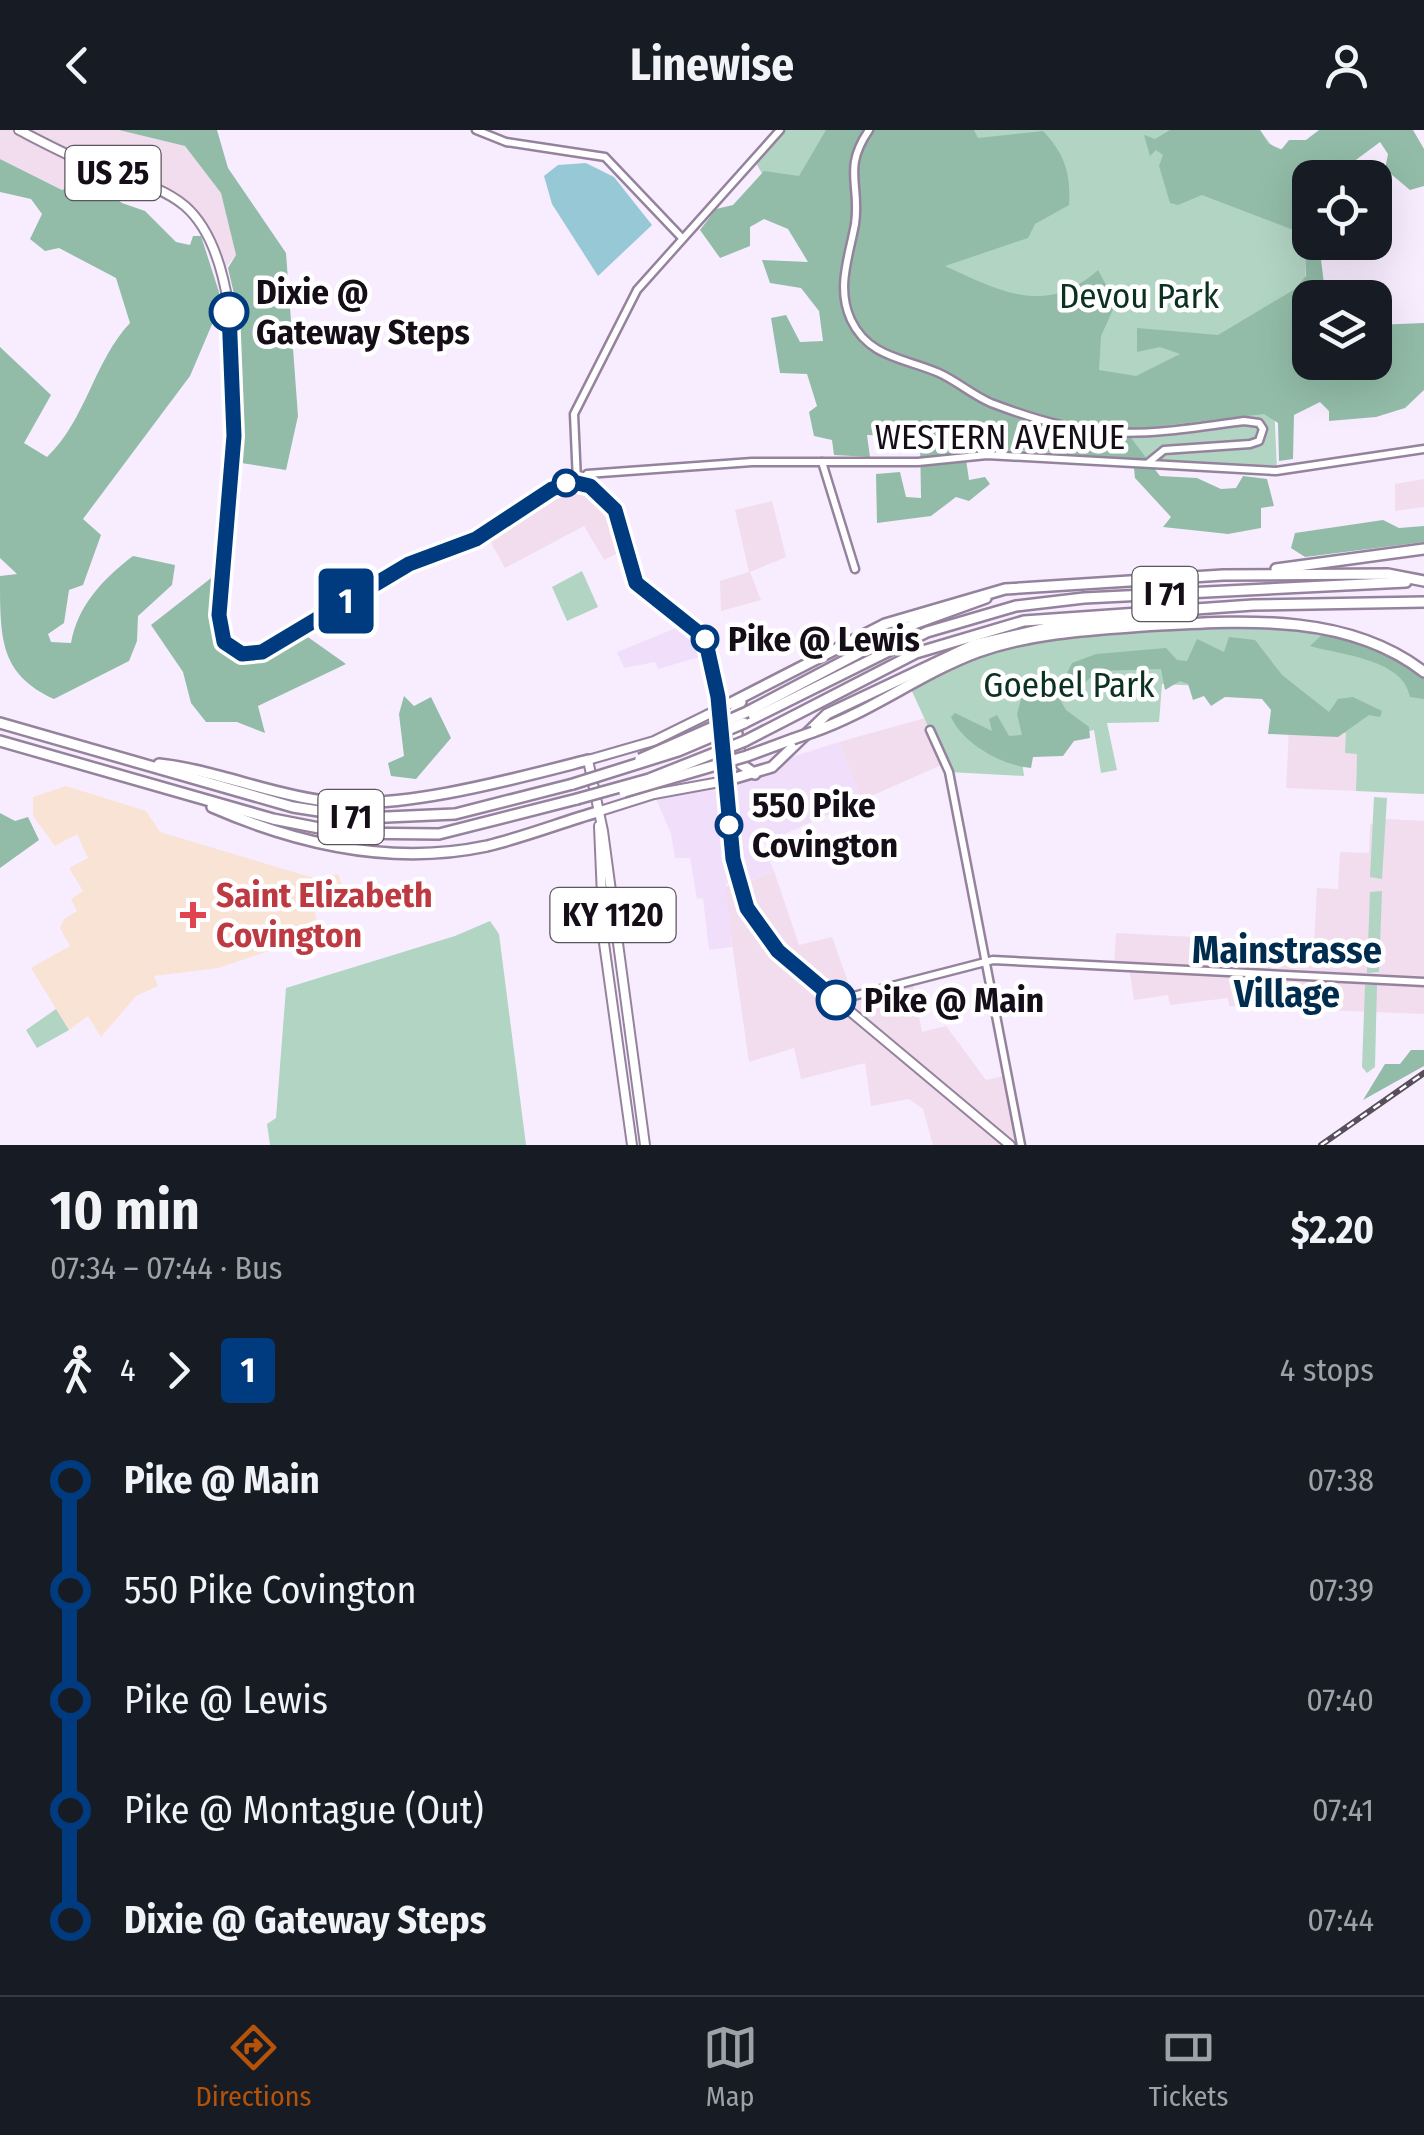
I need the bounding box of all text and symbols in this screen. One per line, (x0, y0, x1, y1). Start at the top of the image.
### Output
icon: back (50, 38, 105, 93)
text: Linewise (630, 38, 794, 92)
icon: person (1319, 38, 1374, 93)
road number: US 25 (66, 146, 160, 200)
map controls (1292, 160, 1392, 380)
button: locate (1292, 160, 1392, 260)
place label: Dixie @ Gateway Steps (256, 271, 470, 353)
park label: Devou Park (1059, 275, 1220, 317)
button: layers (1292, 280, 1392, 380)
marker: Dixie @ Gateway Steps (210, 293, 248, 331)
street label: WESTERN AVENUE (875, 416, 1125, 458)
unlabelled marker (553, 470, 579, 496)
road number: I 71 (1132, 567, 1198, 621)
line badge: 1 (314, 568, 378, 634)
text: 1 (339, 580, 353, 622)
place label: Pike @ Lewis (728, 618, 920, 660)
marker: Pike @ Lewis (692, 626, 718, 652)
park label: Goebel Park (983, 664, 1155, 706)
place label: 550 Pike Covington (752, 784, 898, 866)
road number: I 71 (318, 790, 384, 844)
marker: 550 Pike Covington (716, 812, 742, 838)
place label: Saint Elizabeth Covington (216, 874, 433, 956)
road number: KY 1120 (550, 888, 676, 942)
marker: Saint Elizabeth Covington (180, 902, 206, 928)
district label: Mainstrasse Village (1192, 927, 1382, 1017)
place label: Pike @ Main (864, 979, 1044, 1021)
marker: Pike @ Main (817, 981, 855, 1019)
text: 10 min (50, 1178, 200, 1244)
text: $2.20 (1291, 1207, 1374, 1253)
text: 07:34 – 07:44 · Bus (50, 1249, 282, 1287)
icon: walk (50, 1343, 105, 1398)
icon: forward (151, 1343, 206, 1398)
text: 1 (241, 1349, 255, 1391)
text: 4 (120, 1351, 136, 1389)
text: 4 stops (1280, 1351, 1374, 1389)
text: Pike @ Main (124, 1457, 320, 1503)
text: 07:38 (1307, 1461, 1374, 1499)
text: 550 Pike Covington (124, 1567, 417, 1613)
text: 07:39 (1308, 1571, 1374, 1609)
text: Pike @ Lewis (124, 1677, 328, 1723)
text: 07:40 (1306, 1681, 1374, 1719)
text: Pike @ Montague (Out) (124, 1787, 484, 1833)
text: 07:41 (1312, 1791, 1374, 1829)
text: Dixie @ Gateway Steps (124, 1897, 486, 1943)
text: 07:44 (1307, 1901, 1374, 1939)
tab: Directions (196, 2020, 311, 2113)
tab: Map (703, 2020, 758, 2113)
tab: Tickets (1149, 2020, 1228, 2113)

